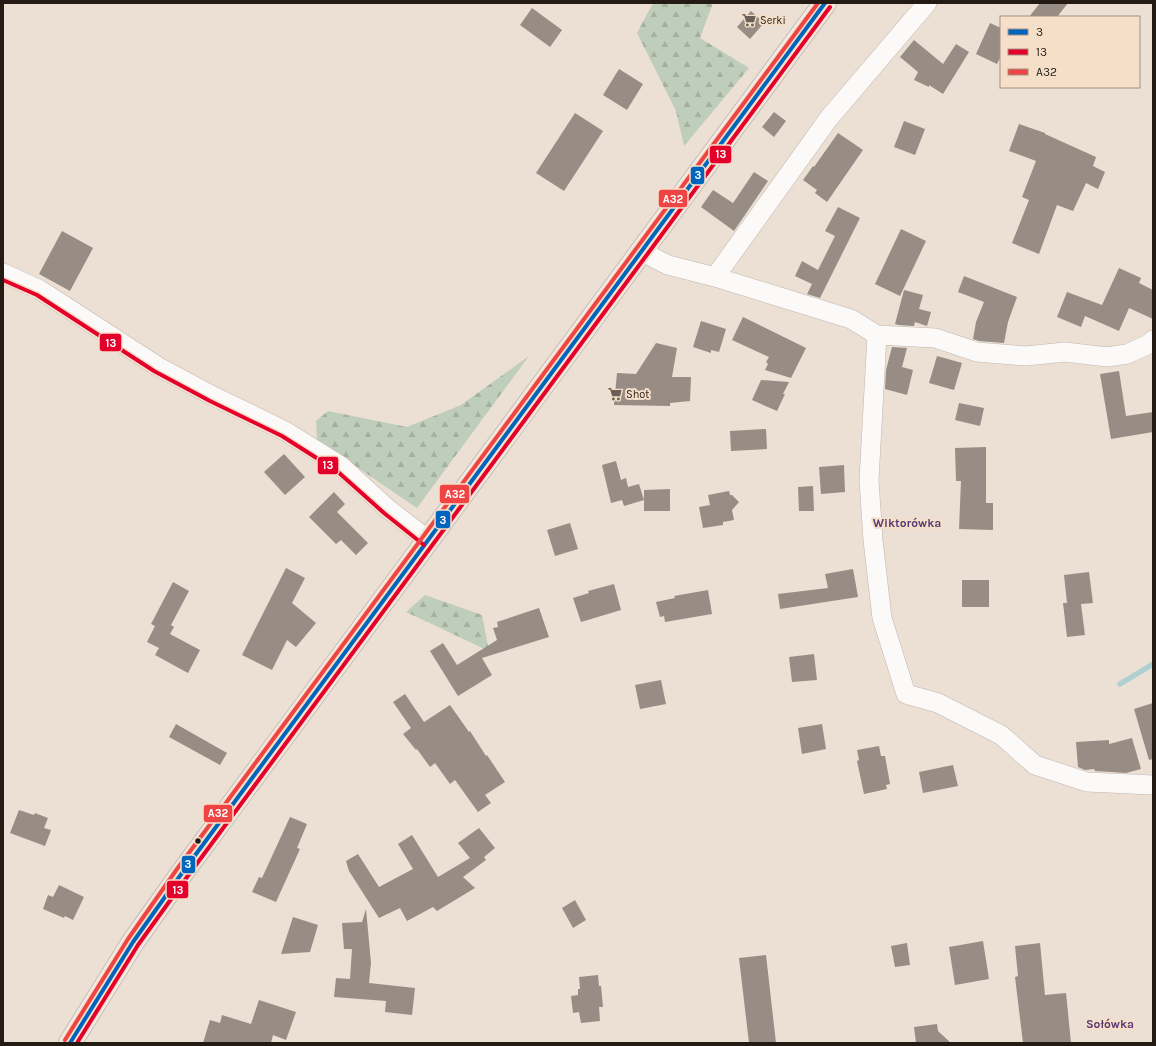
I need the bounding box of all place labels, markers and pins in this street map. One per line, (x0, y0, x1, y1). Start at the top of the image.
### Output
supermarket icon: Serki (741, 12, 757, 28)
place label: Serki (760, 14, 786, 27)
supermarket icon: Shot (607, 386, 623, 402)
place label: Shot (626, 388, 649, 401)
unlabelled marker (193, 836, 203, 846)

